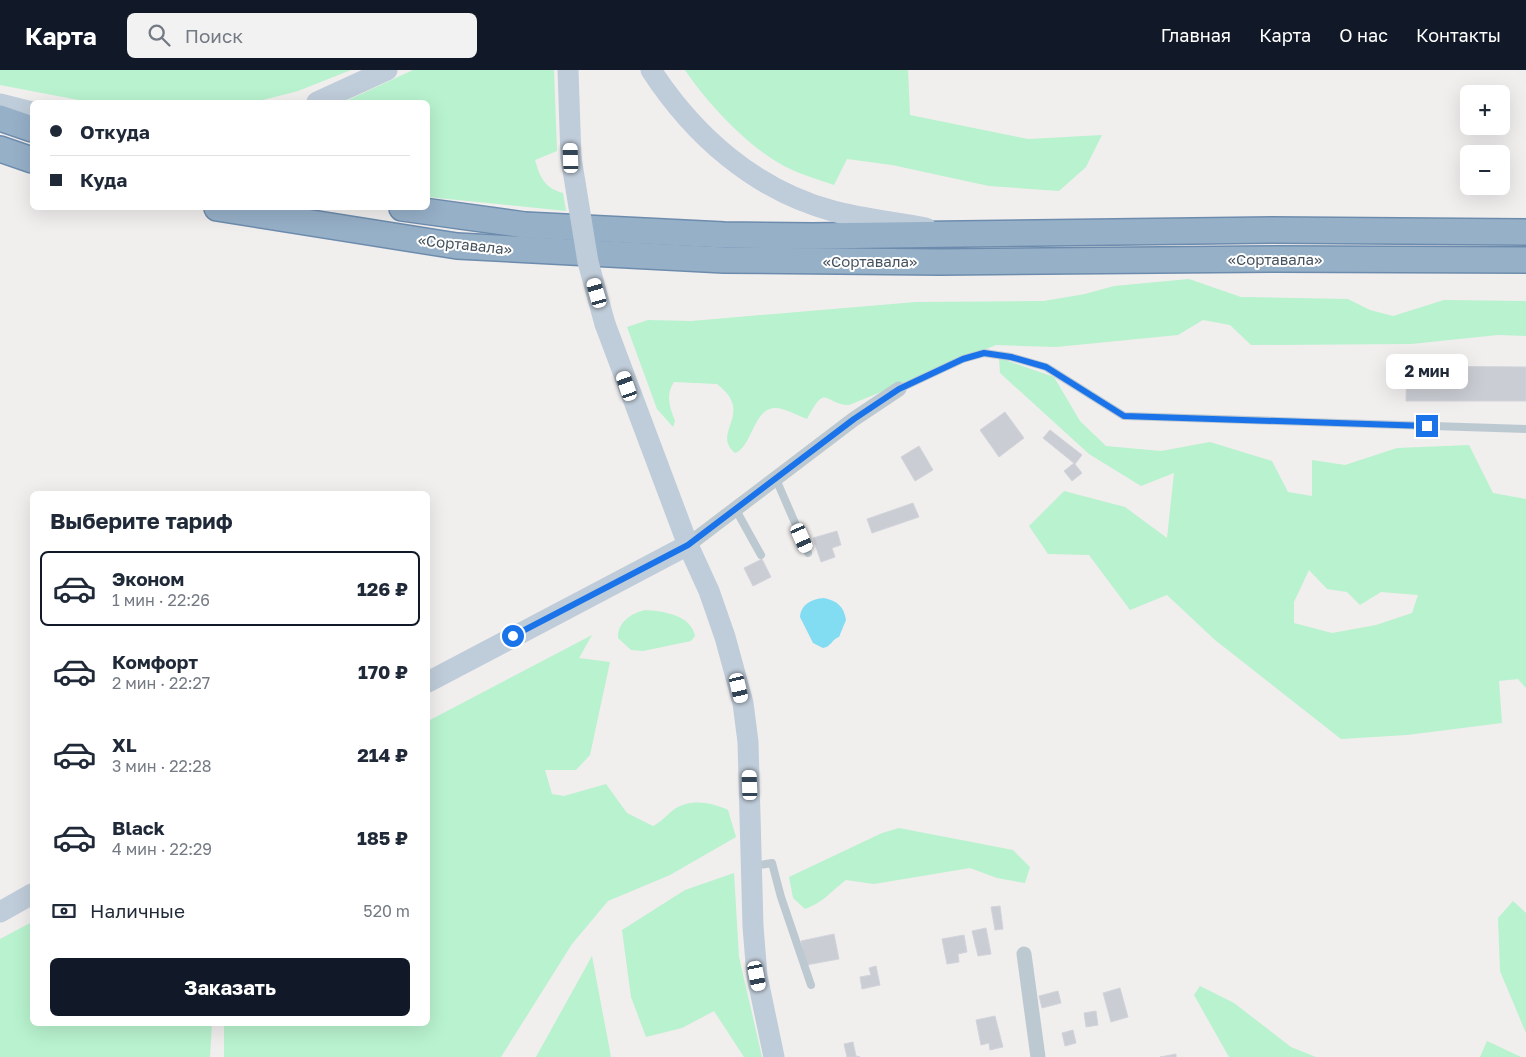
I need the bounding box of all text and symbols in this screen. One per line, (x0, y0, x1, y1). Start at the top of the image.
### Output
search box (127, 13, 477, 58)
text: Карта (25, 21, 97, 50)
icon: search (145, 21, 173, 49)
text: Поиск (185, 24, 243, 47)
text: Главная (1161, 24, 1231, 46)
text: Карта (1259, 24, 1311, 46)
text: О нас (1339, 24, 1388, 46)
text: Контакты (1416, 24, 1501, 46)
map controls (1460, 85, 1510, 195)
button: + (1460, 85, 1510, 135)
text: Откуда (80, 120, 150, 143)
car (562, 143, 579, 173)
button: − (1460, 145, 1510, 195)
text: Куда (80, 168, 127, 191)
street label: «Сортавала» (417, 230, 513, 258)
street label: «Сортавала» (1228, 250, 1322, 268)
street label: «Сортавала» (823, 252, 917, 270)
car (585, 277, 608, 309)
callout: 2 мин (1386, 354, 1468, 388)
text: 2 мин (1405, 361, 1449, 381)
car (615, 369, 638, 403)
route end (1416, 415, 1438, 437)
text: Выберите тариф (50, 507, 233, 534)
car (789, 521, 814, 555)
icon: car (52, 566, 97, 611)
text: Эконом (112, 567, 184, 590)
text: 126 ₽ (357, 577, 408, 600)
text: 1 мин · 22:26 (112, 590, 210, 610)
route start (502, 625, 524, 647)
icon: car (52, 649, 97, 694)
text: Комфорт (112, 650, 198, 673)
text: 170 ₽ (358, 660, 408, 683)
car (728, 672, 749, 704)
text: 2 мин · 22:27 (112, 673, 210, 693)
icon: car (52, 732, 97, 777)
text: XL (112, 733, 137, 756)
text: 214 ₽ (357, 743, 408, 766)
text: 3 мин · 22:28 (112, 756, 212, 776)
car (741, 770, 758, 800)
icon: car (52, 815, 97, 860)
text: Black (112, 816, 165, 839)
text: 185 ₽ (357, 826, 408, 849)
text: 4 мин · 22:29 (112, 839, 212, 859)
icon: cash (50, 897, 78, 925)
text: Наличные (90, 899, 185, 922)
text: 520 m (363, 901, 410, 921)
button: Заказать (50, 958, 410, 1016)
car (746, 960, 767, 992)

